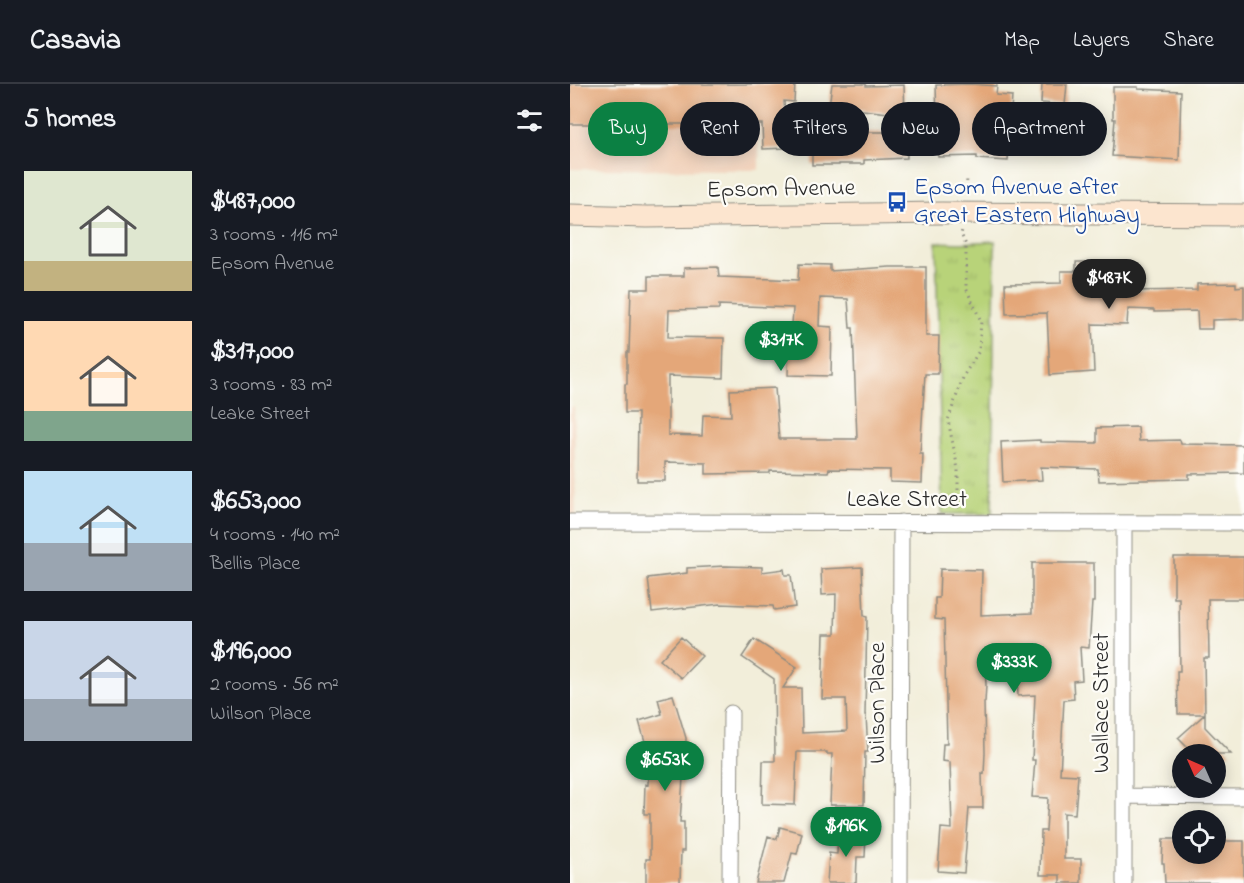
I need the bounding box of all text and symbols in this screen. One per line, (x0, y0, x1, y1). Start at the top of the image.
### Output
text: Casavia (30, 21, 121, 62)
text: Map (1004, 26, 1040, 56)
text: Layers (1073, 26, 1130, 56)
text: Share (1163, 26, 1214, 56)
text: 5 homes (24, 101, 116, 139)
chip: Buy (588, 102, 668, 156)
chip: Rent (680, 102, 760, 156)
chip: Filters (772, 102, 869, 156)
chip: New (881, 102, 960, 156)
chip: Apartment (972, 102, 1107, 156)
icon: filters (513, 104, 546, 137)
street label: Epsom Avenue (706, 171, 856, 209)
place label: Epsom Avenue after Great Eastern Highway (914, 171, 1140, 235)
text: $487,000 (210, 183, 295, 221)
bus stop icon: Epsom Avenue after Great Eastern Highway (885, 190, 909, 214)
icon: home (72, 195, 144, 267)
text: 3 rooms · 116 m² (210, 221, 338, 250)
text: Epsom Avenue (210, 250, 334, 279)
pin: $487K (1067, 259, 1151, 310)
text: $487K (1086, 264, 1132, 293)
pin: $317K (739, 321, 823, 372)
text: $317K (759, 326, 803, 355)
text: $317,000 (210, 333, 294, 371)
icon: home (72, 345, 144, 417)
text: 3 rooms · 83 m² (210, 371, 332, 400)
text: Leake Street (210, 400, 310, 429)
text: $653,000 (210, 483, 301, 521)
street label: Leake Street (847, 483, 967, 518)
icon: home (72, 495, 144, 567)
text: 4 rooms · 140 m² (210, 521, 340, 550)
text: Bellis Place (210, 550, 300, 579)
text: $196,000 (210, 633, 291, 671)
street label: Wallace Street (1085, 633, 1120, 773)
street label: Wilson Place (861, 642, 896, 764)
pin: $333K (972, 643, 1056, 694)
icon: home (72, 645, 144, 717)
text: $333K (991, 648, 1037, 677)
text: 2 rooms · 56 m² (210, 671, 339, 700)
text: Wilson Place (210, 700, 311, 729)
pin: $653K (623, 741, 707, 792)
north arrow (1172, 744, 1226, 798)
map controls (1172, 744, 1226, 864)
text: $653K (640, 746, 690, 775)
pin: $196K (804, 807, 888, 858)
button: locate (1172, 810, 1226, 864)
text: $196K (825, 812, 867, 841)

